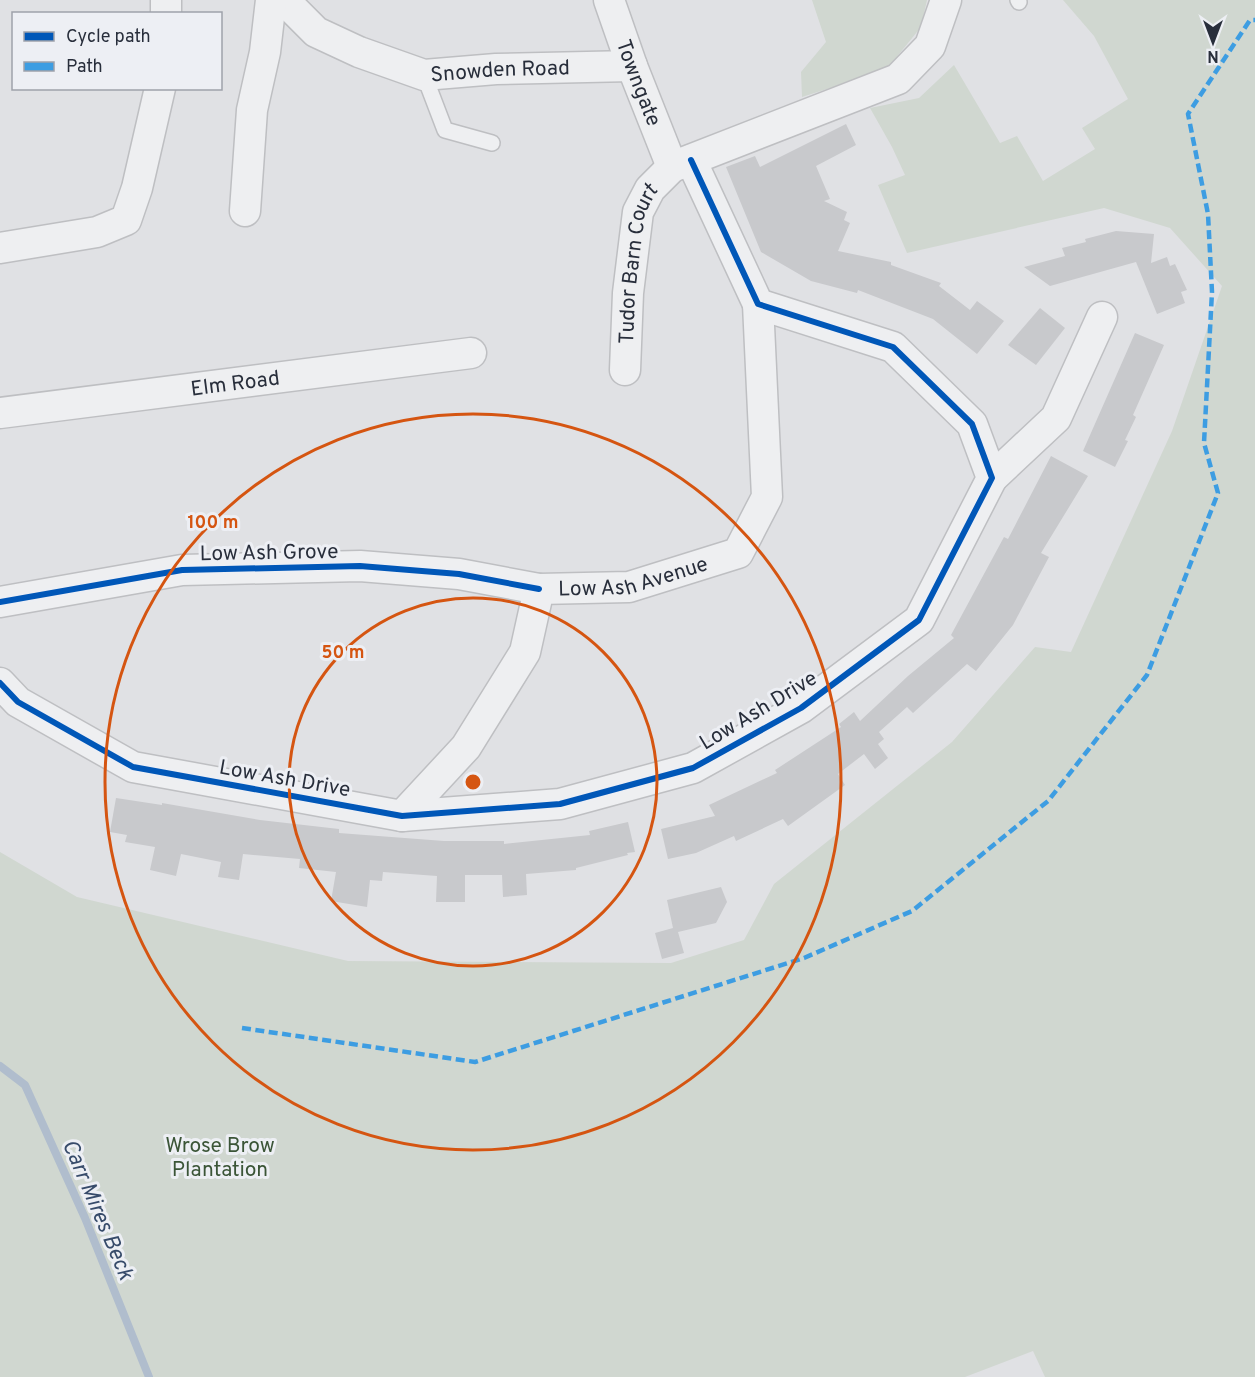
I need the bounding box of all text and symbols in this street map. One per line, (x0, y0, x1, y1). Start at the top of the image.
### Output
legend (12, 12, 222, 90)
north arrow (1183, 12, 1243, 72)
text: Cycle path (66, 26, 151, 49)
street label: Towngate (609, 36, 667, 131)
text: N (1207, 45, 1219, 65)
street label: Snowden Road (429, 55, 570, 89)
text: Path (66, 56, 103, 79)
street label: Tudor Barn Court (614, 177, 664, 344)
street label: Elm Road (189, 365, 281, 404)
text: 100 m (187, 512, 239, 535)
street label: Low Ash Grove (199, 539, 339, 568)
street label: Low Ash Avenue (558, 551, 712, 604)
text: 50 m (321, 642, 365, 665)
street label: Low Ash Drive (695, 665, 823, 757)
street label: Low Ash Drive (217, 755, 353, 804)
centre of rings (463, 772, 483, 792)
park label: Wrose Brow Plantation (165, 1133, 275, 1184)
water label: Carr Mires Beck (55, 1136, 139, 1285)

